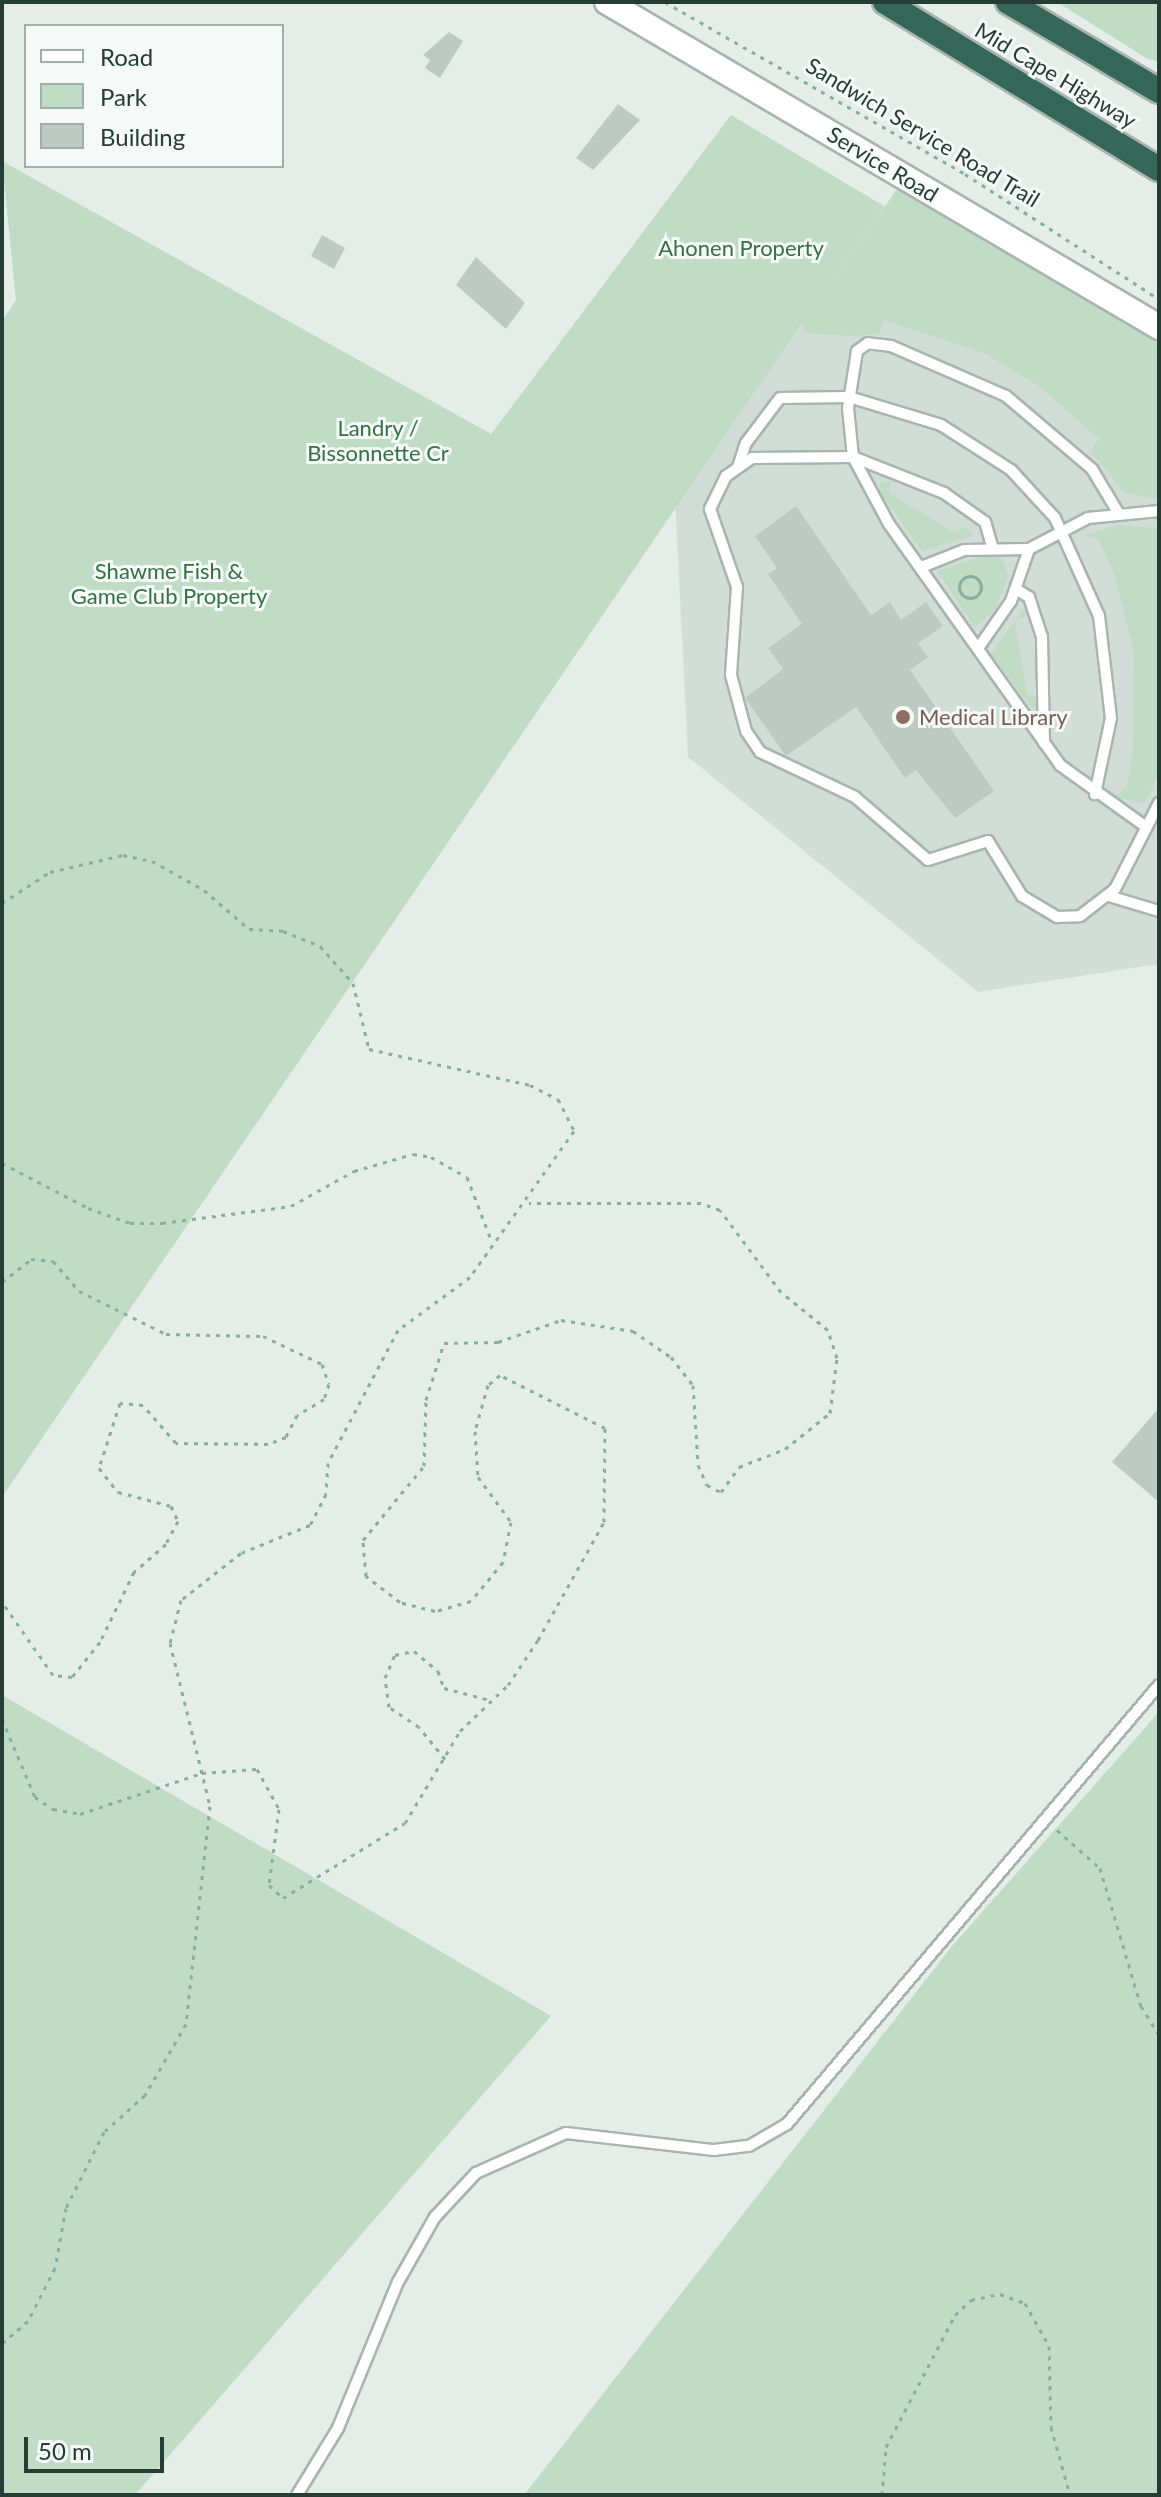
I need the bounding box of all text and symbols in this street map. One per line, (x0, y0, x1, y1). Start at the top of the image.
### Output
street label: Mid Cape Highway (971, 16, 1141, 134)
legend (24, 24, 284, 168)
text: Road (100, 42, 153, 71)
street label: Sandwich Service Road Trail (801, 52, 1045, 212)
text: Park (100, 82, 147, 111)
street label: Service Road (823, 121, 943, 207)
text: Building (100, 122, 185, 151)
park label: Ahonen Property (658, 235, 824, 261)
park label: Landry / Bissonnette Cr (307, 414, 449, 466)
park label: Shawme Fish & Game Club Property (71, 557, 267, 608)
place label: Medical Library (919, 704, 1068, 730)
marker: Medical Library (894, 708, 912, 726)
scale bar (28, 2421, 168, 2471)
text: 50 m (38, 2436, 92, 2465)

